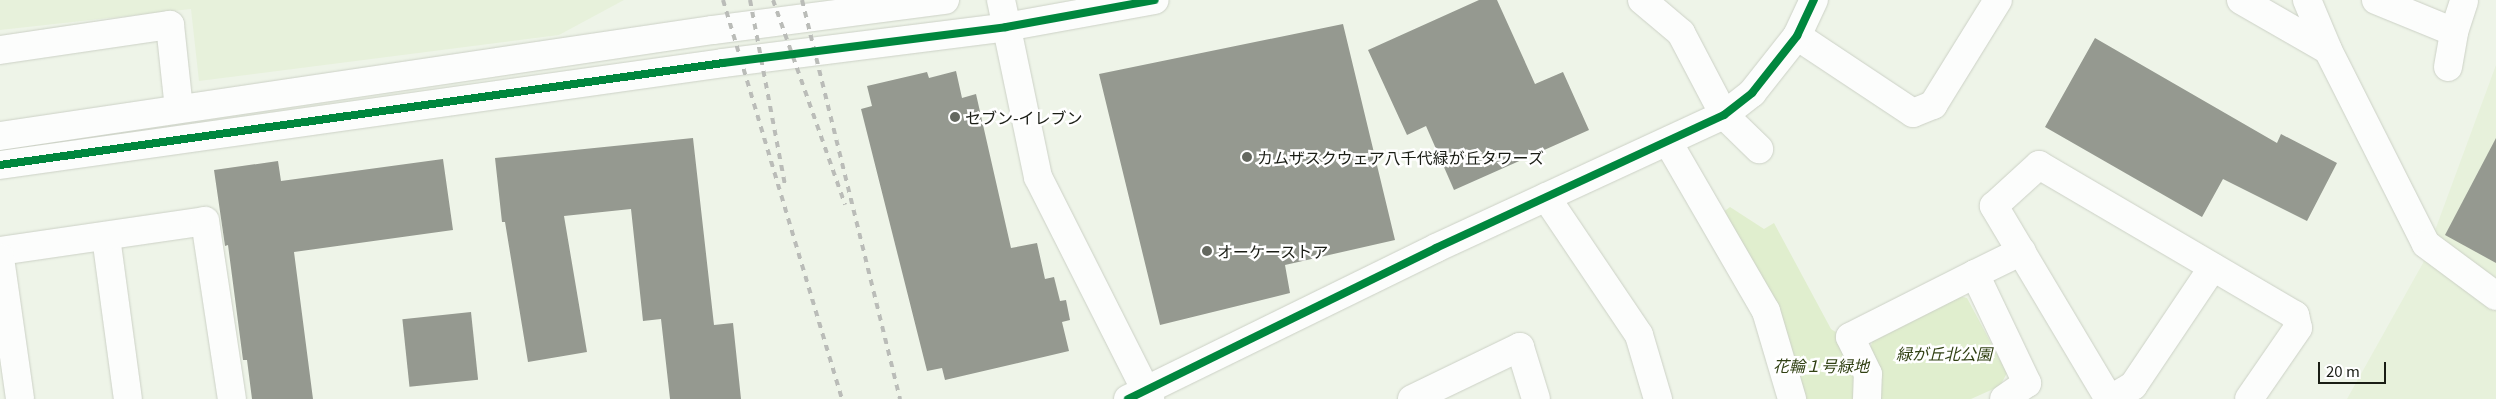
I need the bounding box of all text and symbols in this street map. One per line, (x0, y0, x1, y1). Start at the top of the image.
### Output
place label: セブン-イレブン (965, 107, 1083, 127)
marker: セブン-イレブン (949, 111, 961, 123)
place label: カムザスクウェア八千代緑が丘タワーズ (1257, 147, 1545, 167)
marker: カムザスクウェア八千代緑が丘タワーズ (1241, 151, 1253, 163)
place label: オーケーストア (1217, 241, 1329, 261)
marker: オーケーストア (1201, 245, 1213, 257)
park label: 緑が丘北公園 (1896, 343, 1992, 363)
scale bar (2321, 352, 2388, 384)
park label: 花輪１号緑地 (1773, 355, 1869, 375)
text: 20 m (2326, 360, 2360, 381)

